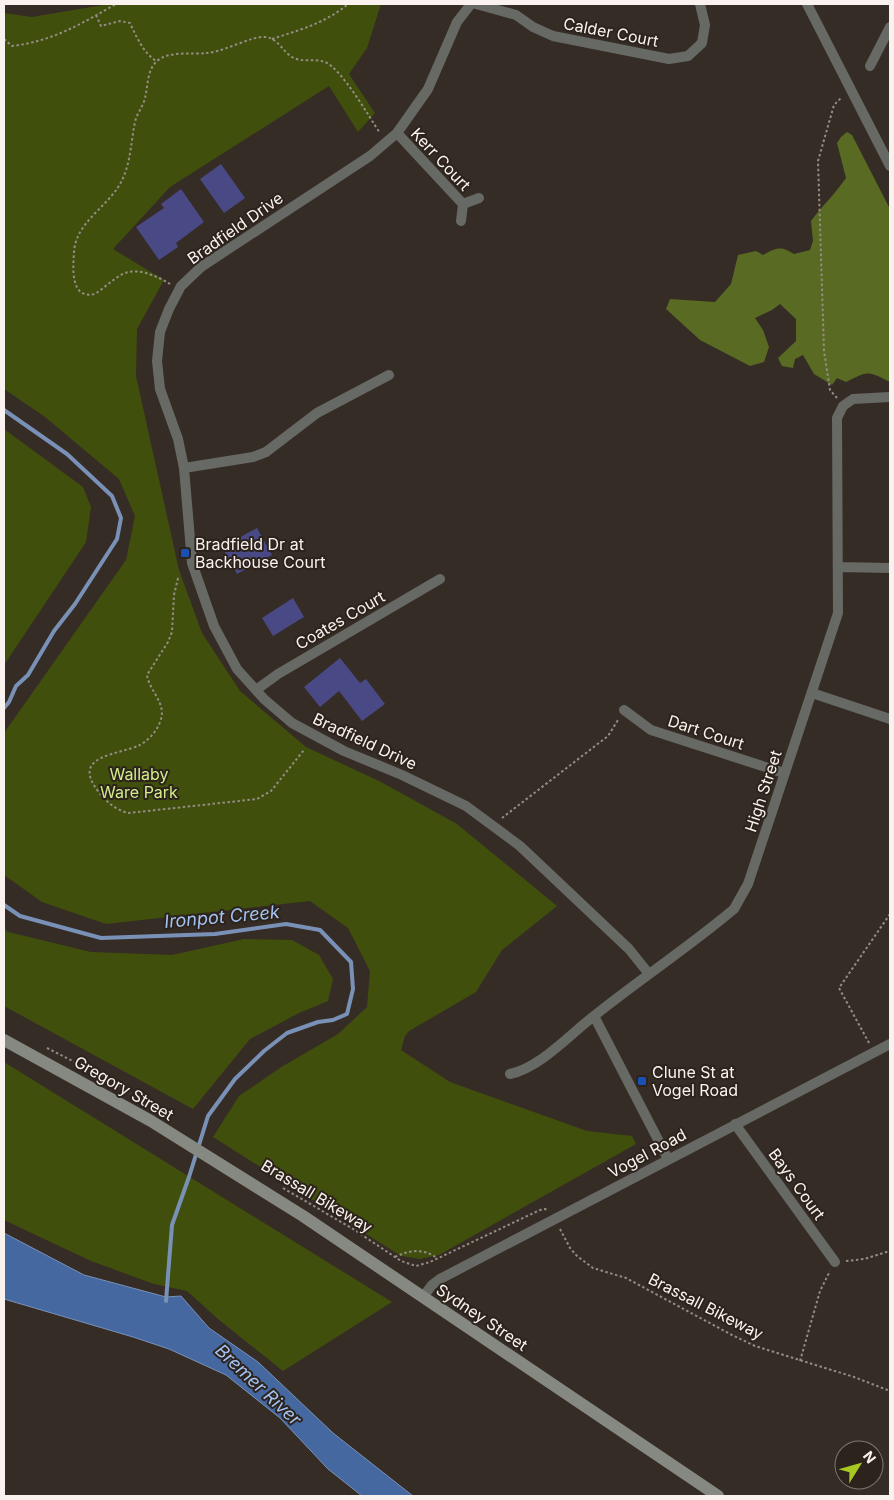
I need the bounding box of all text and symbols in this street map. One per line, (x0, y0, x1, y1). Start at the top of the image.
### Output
street label: Calder Court (562, 13, 660, 51)
street label: Kerr Court (407, 123, 475, 195)
street label: Bradfield Drive (183, 188, 287, 268)
place label: Bradfield Dr at Backhouse Court (195, 534, 325, 572)
marker: Bradfield Dr at Backhouse Court (179, 547, 191, 559)
street label: Coates Court (292, 586, 388, 654)
street label: Bradfield Drive (310, 708, 420, 774)
street label: Dart Court (665, 710, 747, 754)
street label: High Street (740, 748, 786, 834)
park label: Wallaby Ware Park (100, 764, 178, 802)
water label: Ironpot Creek (163, 901, 282, 932)
street label: Gregory Street (71, 1052, 177, 1124)
place label: Clune St at Vogel Road (652, 1062, 738, 1100)
marker: Clune St at Vogel Road (636, 1075, 648, 1087)
street label: Vogel Road (604, 1124, 690, 1182)
street label: Bays Court (764, 1144, 830, 1224)
street label: Brassall Bikeway (258, 1155, 376, 1237)
street label: Brassall Bikeway (645, 1268, 767, 1344)
street label: Sydney Street (433, 1279, 531, 1355)
water label: Bremer River (211, 1340, 306, 1430)
north arrow (834, 1440, 884, 1490)
text: N (860, 1447, 880, 1466)

